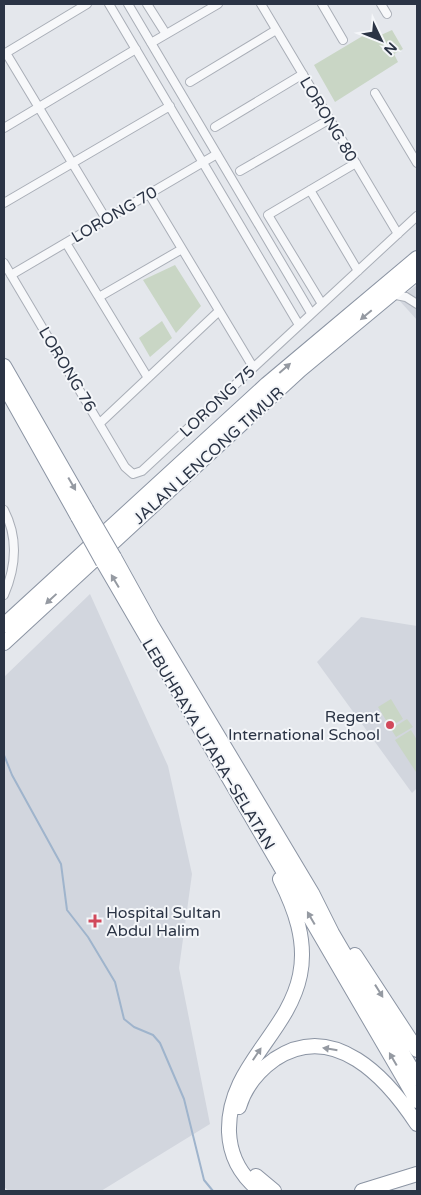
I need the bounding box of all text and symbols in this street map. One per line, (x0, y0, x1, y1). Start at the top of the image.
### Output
north arrow (356, 15, 406, 65)
text: N (380, 39, 400, 58)
street label: LORONG 80 (295, 73, 361, 166)
street label: LORONG 70 (68, 182, 161, 247)
one-way arrow (360, 309, 373, 320)
street label: LORONG 76 (34, 323, 100, 416)
street label: LORONG 75 (176, 362, 260, 442)
one-way arrow (279, 363, 292, 374)
street label: JALAN LENCONG TIMUR (129, 383, 288, 529)
one-way arrow (67, 477, 76, 491)
one-way arrow (110, 575, 119, 588)
one-way arrow (45, 593, 57, 605)
street label: LEBUHRAYA UTARA–SELATAN (137, 635, 279, 854)
place label: Regent International School (228, 707, 380, 745)
marker: Regent International School (384, 719, 396, 731)
place label: Hospital Sultan Abdul Halim (106, 903, 221, 941)
one-way arrow (307, 911, 316, 924)
marker: Hospital Sultan Abdul Halim (88, 914, 102, 928)
one-way arrow (375, 984, 384, 998)
one-way arrow (321, 1045, 337, 1053)
one-way arrow (252, 1047, 262, 1061)
one-way arrow (389, 1051, 397, 1066)

